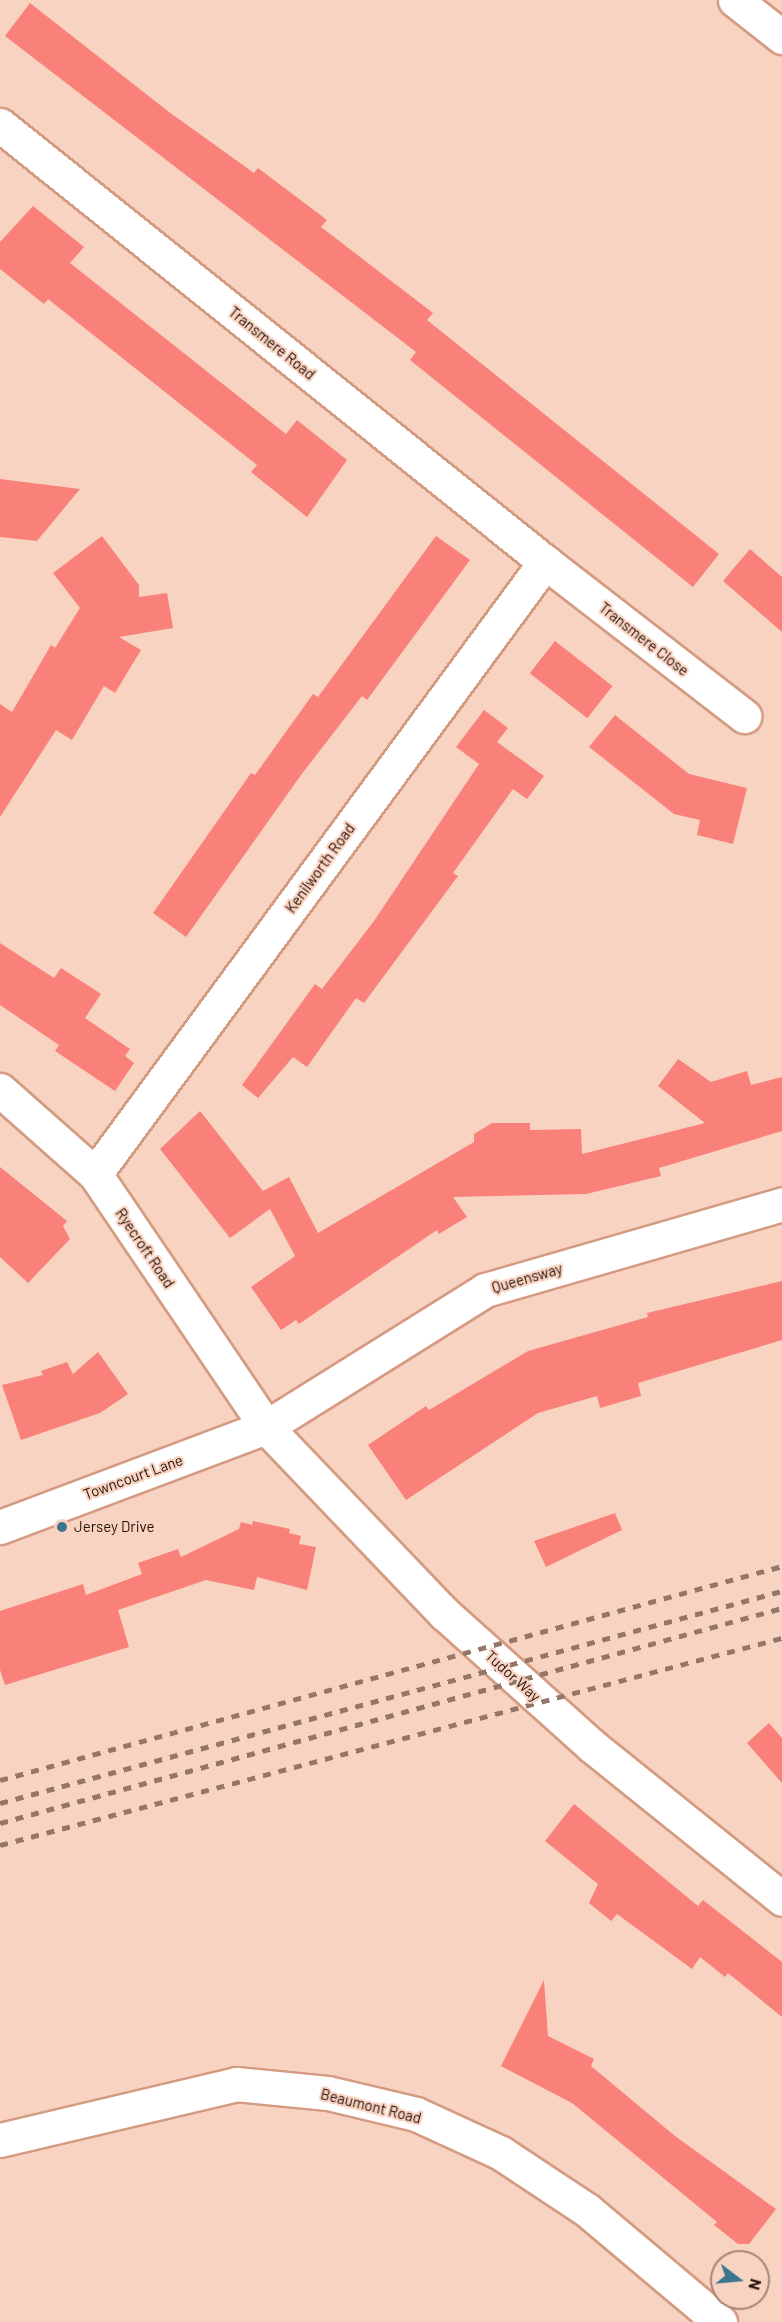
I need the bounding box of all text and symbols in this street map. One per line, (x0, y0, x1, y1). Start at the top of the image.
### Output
street label: Transmere Road (225, 303, 319, 383)
street label: Transmere Close (596, 598, 692, 680)
street label: Kenilworth Road (281, 820, 359, 916)
street label: Ryecroft Road (112, 1205, 178, 1291)
street label: Queensway (490, 1259, 564, 1297)
street label: Towncourt Lane (81, 1451, 185, 1503)
place label: Jersey Drive (74, 1518, 154, 1536)
marker: Jersey Drive (55, 1520, 69, 1534)
street label: Tudor Way (482, 1647, 544, 1705)
street label: Beaumont Road (319, 2085, 423, 2127)
north arrow (710, 2250, 770, 2310)
text: N (745, 2277, 766, 2292)

